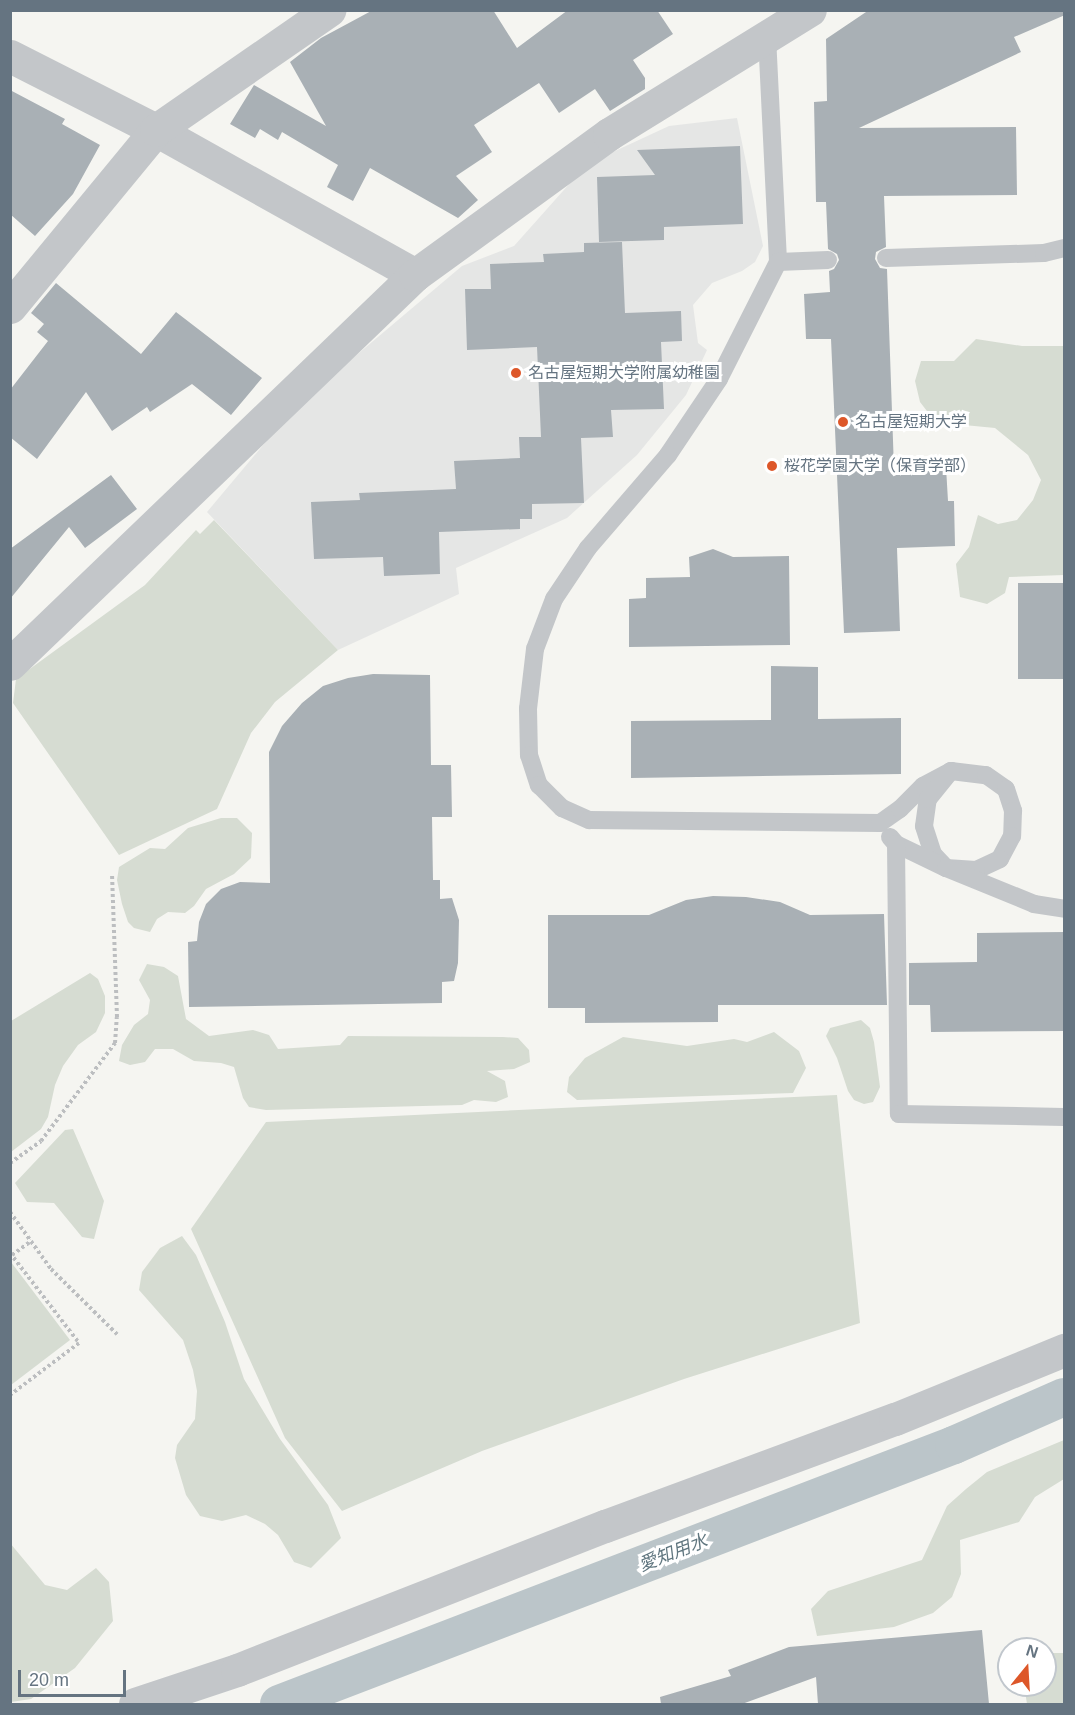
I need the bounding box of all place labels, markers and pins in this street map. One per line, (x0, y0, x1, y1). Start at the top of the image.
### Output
place label: 名古屋短期大学附属幼稚園 (528, 363, 720, 383)
marker: 名古屋短期大学附属幼稚園 (509, 366, 523, 380)
place label: 名古屋短期大学 (855, 412, 967, 432)
marker: 名古屋短期大学 (836, 415, 850, 429)
place label: 桜花学園大学（保育学部） (784, 456, 976, 476)
marker: 桜花学園大学（保育学部） (765, 459, 779, 473)

